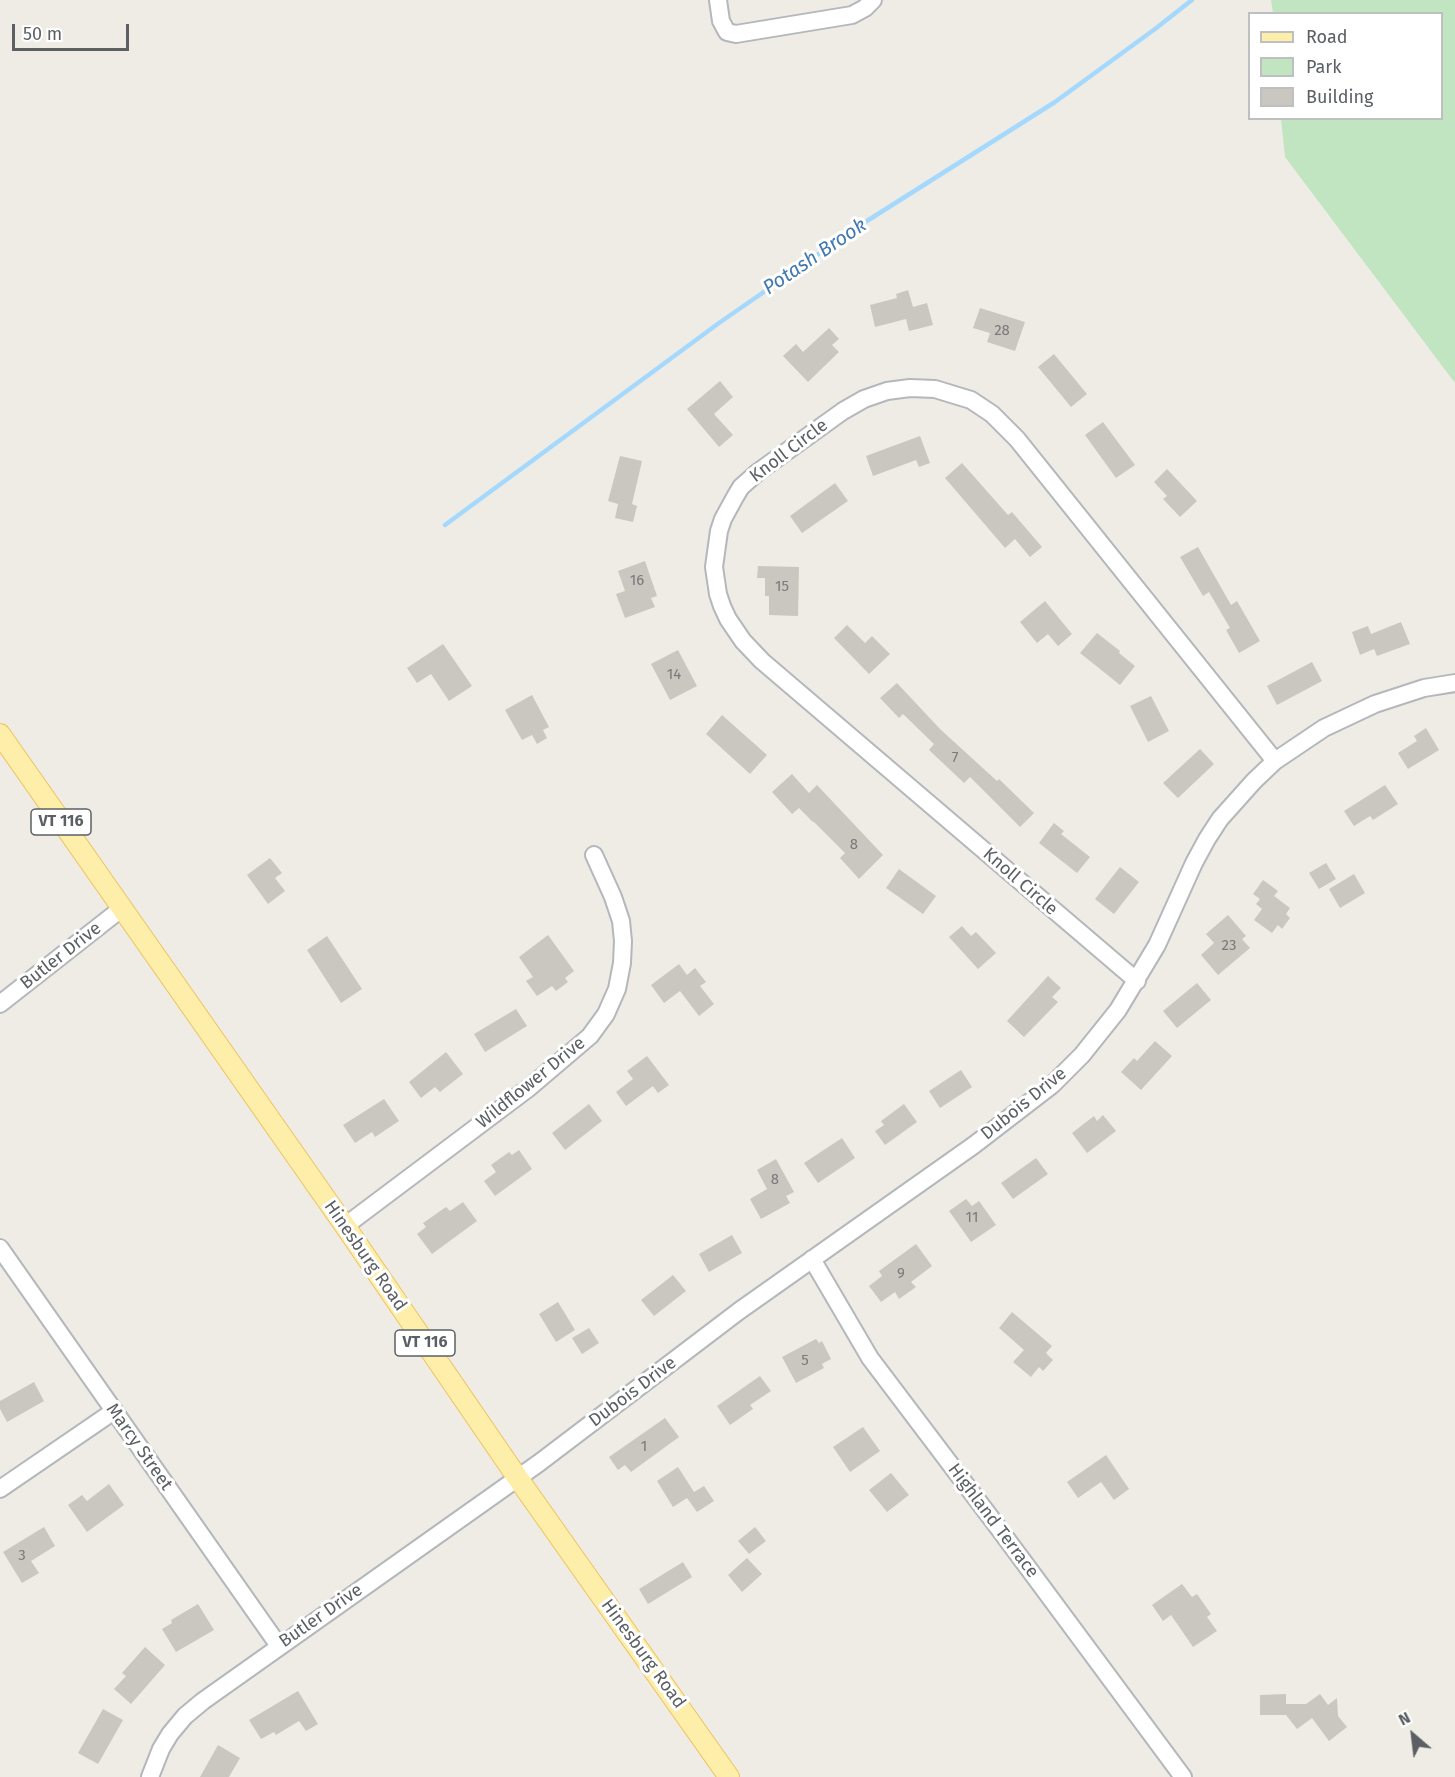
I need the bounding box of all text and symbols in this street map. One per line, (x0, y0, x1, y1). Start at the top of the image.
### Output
scale bar (15, 12, 132, 50)
legend (1248, 12, 1443, 120)
text: 50 m (23, 23, 62, 45)
text: Road (1306, 26, 1348, 48)
text: Park (1306, 56, 1341, 78)
text: Building (1306, 86, 1373, 108)
water label: Potash Brook (759, 214, 871, 300)
house number: 28 (994, 322, 1010, 340)
street label: Knoll Circle (746, 415, 832, 487)
house number: 16 (630, 572, 644, 590)
house number: 15 (775, 578, 789, 596)
house number: 14 (667, 666, 681, 684)
house number: 7 (952, 749, 958, 767)
road number: VT 116 (31, 809, 91, 835)
house number: 8 (850, 836, 858, 854)
street label: Knoll Circle (978, 844, 1062, 920)
street label: Butler Drive (16, 918, 106, 994)
house number: 23 (1222, 937, 1236, 955)
street label: Wildflower Drive (472, 1033, 590, 1133)
street label: Dubois Drive (977, 1063, 1071, 1145)
house number: 8 (771, 1171, 779, 1189)
street label: Hinesburg Road (319, 1197, 411, 1315)
house number: 11 (966, 1209, 978, 1227)
house number: 9 (897, 1265, 905, 1283)
road number: VT 116 (395, 1330, 455, 1356)
street label: Dubois Drive (585, 1352, 681, 1432)
house number: 5 (801, 1352, 809, 1370)
street label: Marcy Street (101, 1399, 177, 1495)
house number: 1 (641, 1438, 647, 1456)
street label: Highland Terrace (943, 1460, 1043, 1582)
house number: 3 (18, 1547, 26, 1565)
street label: Butler Drive (275, 1579, 367, 1653)
street label: Hinesburg Road (596, 1595, 690, 1713)
north arrow (1383, 1705, 1443, 1765)
text: N (1395, 1708, 1413, 1730)

